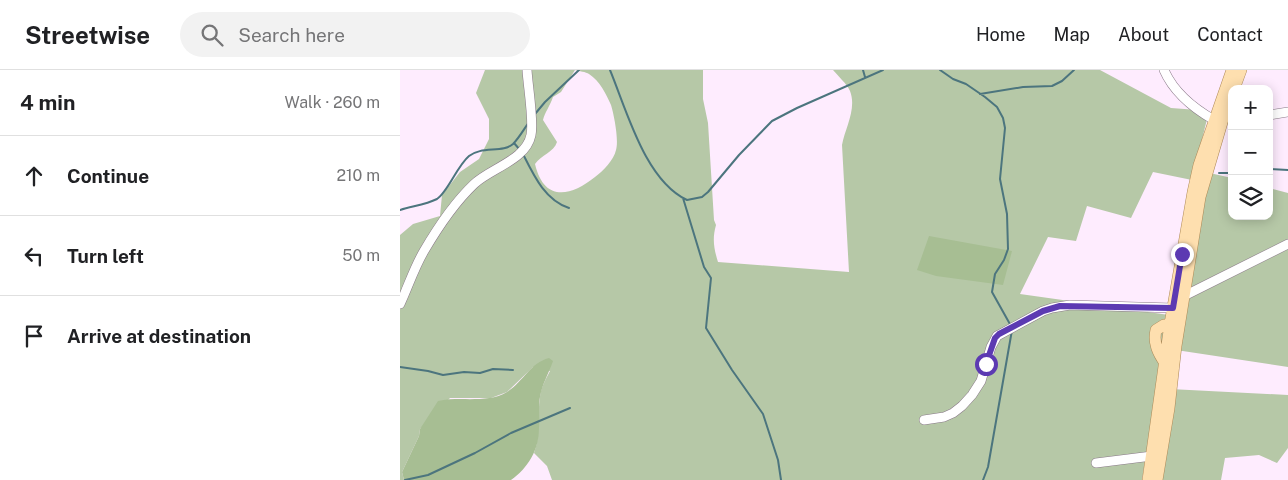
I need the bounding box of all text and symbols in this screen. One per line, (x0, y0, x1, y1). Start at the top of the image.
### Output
search box (180, 12, 530, 57)
text: Streetwise (25, 21, 150, 49)
icon: search (198, 21, 226, 49)
text: Search here (238, 24, 345, 46)
text: Home (976, 24, 1026, 45)
text: Map (1054, 24, 1090, 45)
text: About (1118, 24, 1169, 45)
text: Contact (1197, 24, 1263, 45)
map controls (1228, 85, 1273, 220)
button: + (1228, 85, 1273, 130)
text: 4 min (20, 90, 75, 115)
text: Walk · 260 m (285, 93, 380, 112)
button: − (1228, 130, 1273, 175)
icon: ahead (20, 162, 48, 190)
text: Continue (67, 165, 149, 187)
text: 210 m (336, 166, 380, 185)
button: layers (1228, 175, 1273, 220)
icon: left (20, 242, 48, 270)
route end (1171, 243, 1194, 266)
text: Turn left (67, 245, 144, 267)
text: 50 m (342, 246, 380, 265)
icon: arrive (20, 322, 48, 350)
text: Arrive at destination (67, 325, 251, 347)
route start (975, 353, 998, 376)

